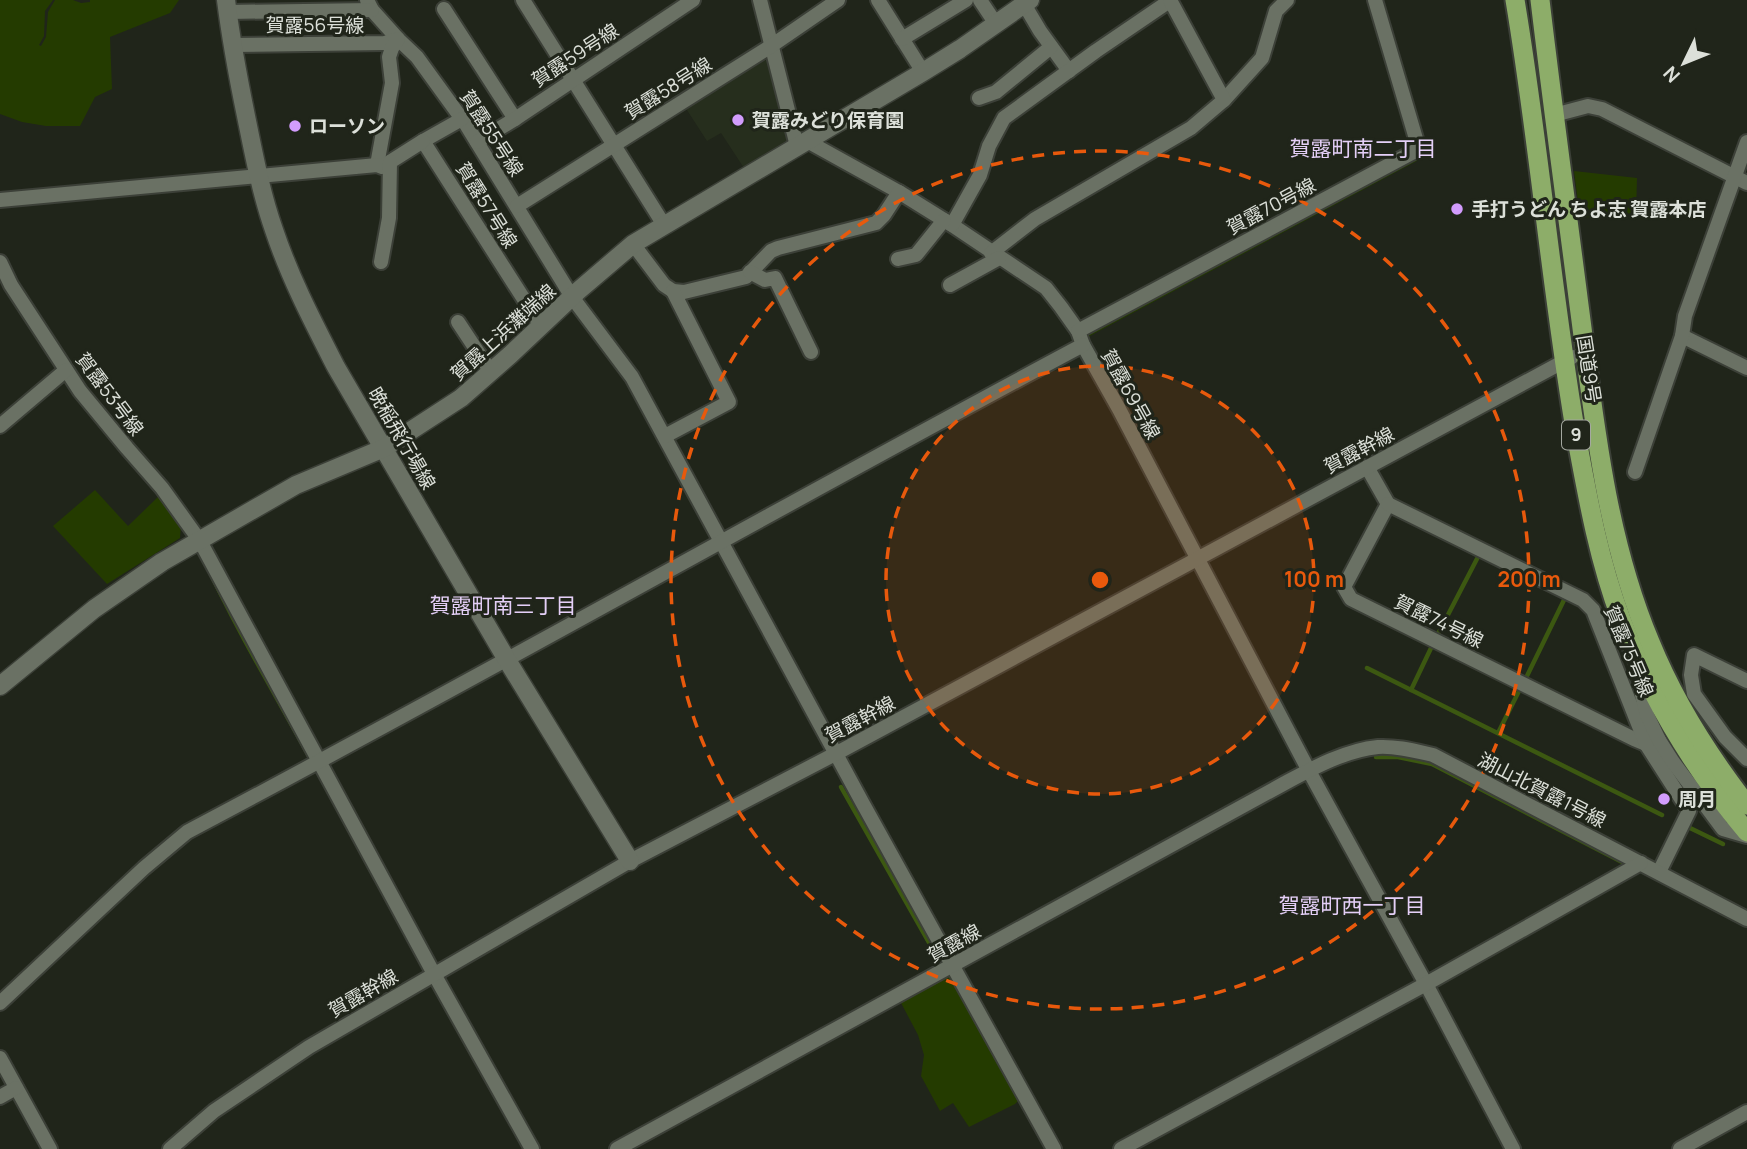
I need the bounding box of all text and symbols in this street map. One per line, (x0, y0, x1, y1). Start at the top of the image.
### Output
street label: 賀露56号線 (266, 12, 364, 38)
street label: 賀露59号線 (527, 17, 623, 93)
north arrow (1649, 28, 1719, 98)
street label: 賀露58号線 (620, 51, 716, 125)
text: N (1657, 61, 1686, 88)
street label: 賀露55号線 (454, 85, 530, 181)
place label: 賀露みどり保育園 (752, 107, 904, 133)
marker: 賀露みどり保育園 (730, 112, 746, 128)
place label: ローソン (309, 113, 385, 139)
marker: ローソン (287, 118, 303, 134)
district label: 賀露町南二丁目 (1290, 134, 1437, 162)
street label: 賀露57号線 (450, 157, 524, 253)
street label: 賀露70号線 (1222, 172, 1320, 240)
place label: 手打うどん ちよ志 賀露本店 (1471, 196, 1707, 222)
marker: 手打うどん ちよ志 賀露本店 (1449, 201, 1465, 217)
street label: 賀露上浜灘端線 (445, 278, 561, 386)
street label: 国道9号 (1571, 333, 1607, 405)
street label: 賀露69号線 (1096, 344, 1166, 444)
street label: 賀露53号線 (70, 347, 150, 441)
street label: 晩稲飛行場線 (362, 382, 442, 494)
street label: 賀露幹線 (1319, 421, 1399, 479)
road number: 9 (1562, 421, 1590, 450)
text: 100 m (1284, 565, 1344, 593)
text: 200 m (1497, 565, 1561, 593)
centre of rings (1088, 568, 1112, 592)
street label: 賀露74号線 (1390, 588, 1488, 654)
district label: 賀露町南三丁目 (430, 591, 577, 619)
street label: 賀露75号線 (1598, 601, 1660, 701)
street label: 賀露幹線 (820, 690, 900, 748)
street label: 湖山北賀露1号線 (1474, 747, 1610, 833)
place label: 周月 (1678, 786, 1716, 812)
marker: 周月 (1656, 791, 1672, 807)
district label: 賀露町西一丁目 (1279, 891, 1426, 919)
street label: 賀露線 (923, 918, 985, 968)
street label: 賀露幹線 (324, 963, 402, 1023)

